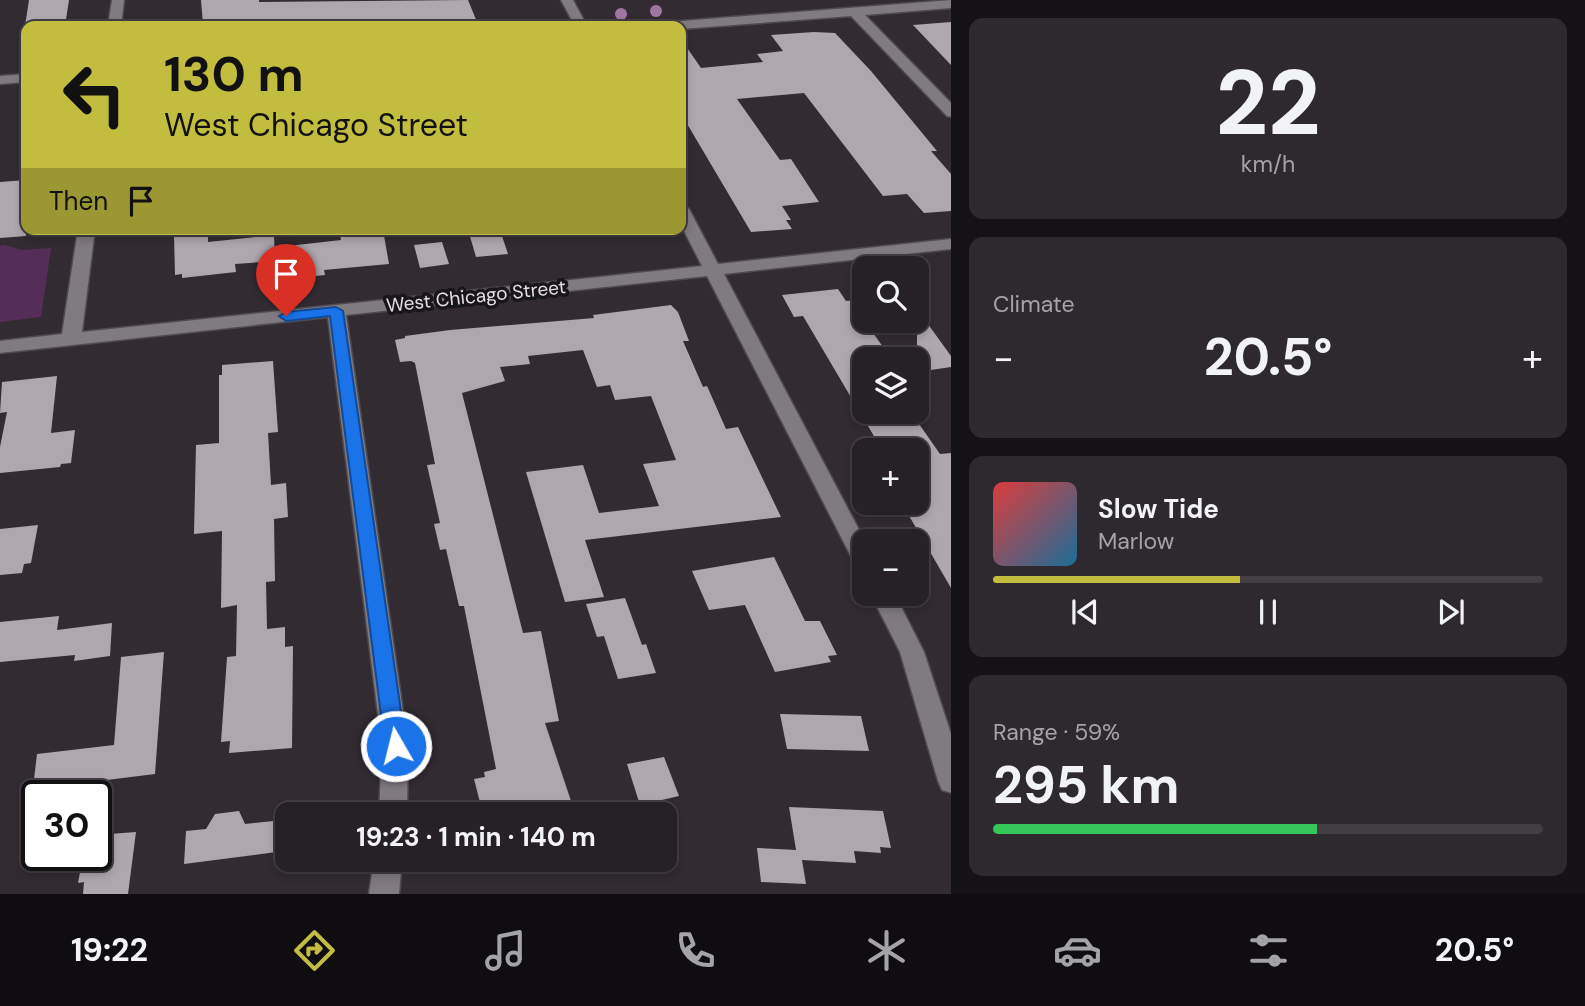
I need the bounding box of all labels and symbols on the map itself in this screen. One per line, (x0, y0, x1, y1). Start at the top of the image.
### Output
pin (256, 244, 316, 316)
street label: West Chicago Street (385, 274, 567, 318)
position arrow (359, 709, 433, 783)
speed limit sign: 30 (21, 780, 112, 871)

